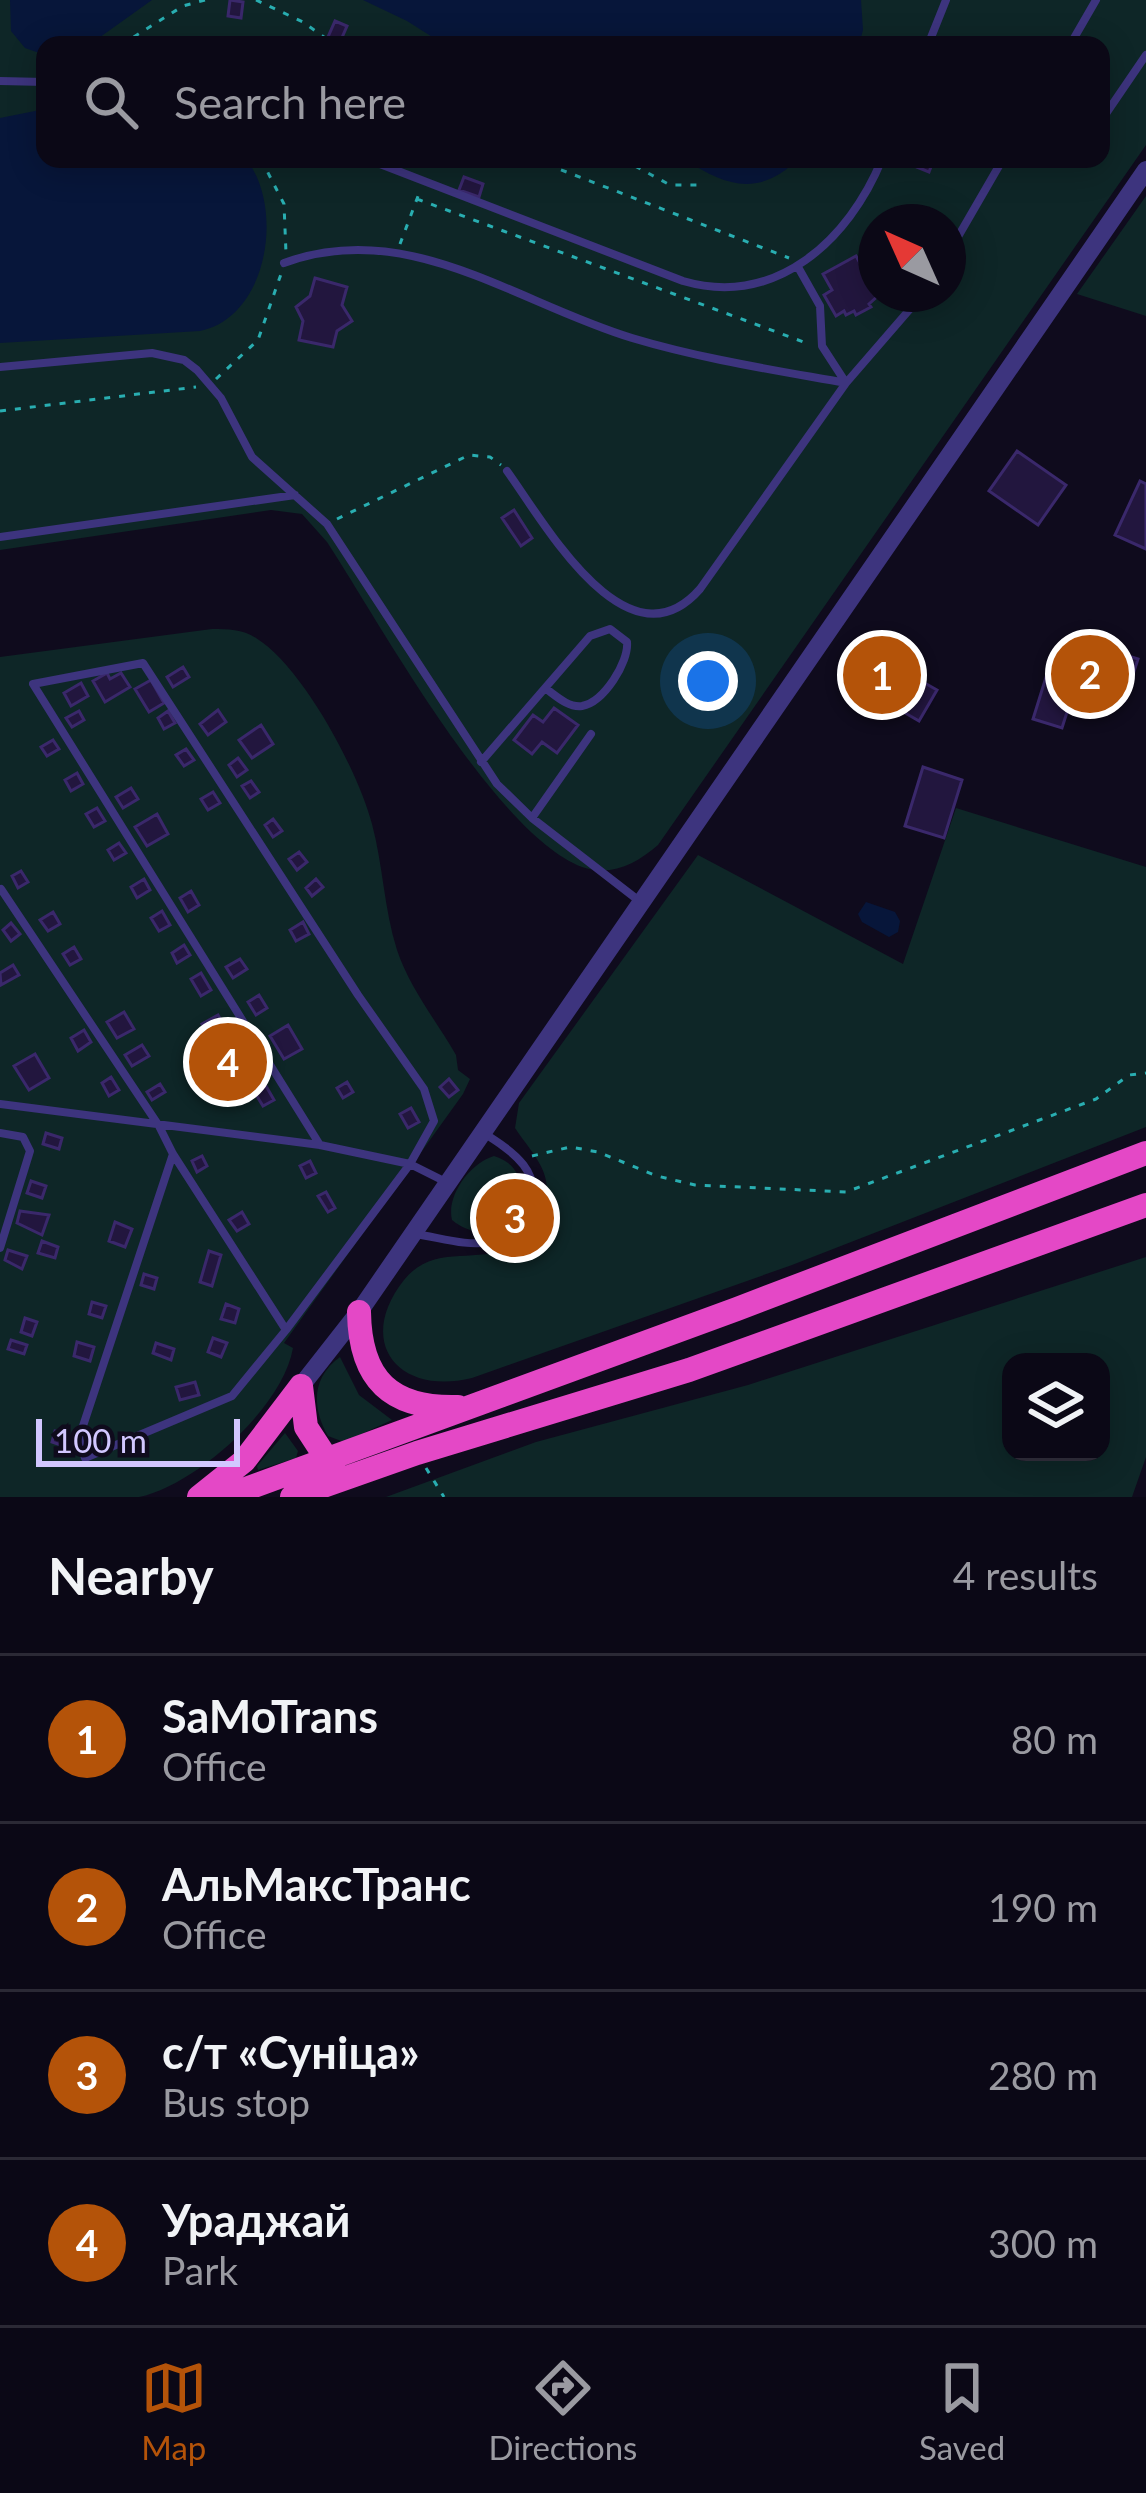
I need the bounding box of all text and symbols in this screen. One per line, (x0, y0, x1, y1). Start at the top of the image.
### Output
search box (36, 36, 1110, 168)
icon: search (78, 69, 144, 135)
text: Search here (174, 75, 406, 129)
north arrow (858, 204, 966, 312)
pin: 2 (1051, 629, 1129, 719)
pin: 1 (843, 630, 921, 720)
your location (678, 651, 738, 711)
pin: 4 (189, 1017, 267, 1107)
pin: 3 (476, 1173, 554, 1263)
map controls (1002, 1353, 1110, 1461)
button: layers (1002, 1353, 1110, 1461)
scale bar (36, 1413, 240, 1466)
text: 100 m (54, 1420, 147, 1460)
text: Nearby (48, 1545, 214, 1606)
text: 4 results (953, 1552, 1098, 1598)
text: SaMoTrans (162, 1689, 378, 1743)
text: 1 (76, 1716, 98, 1762)
text: 80 m (1011, 1716, 1098, 1762)
text: Office (162, 1743, 267, 1789)
text: АльМаксТранс (162, 1857, 471, 1911)
text: 2 (76, 1884, 98, 1930)
text: 190 m (988, 1884, 1098, 1930)
text: Office (162, 1911, 267, 1957)
text: с/т «Суніца» (162, 2025, 420, 2079)
text: 3 (76, 2052, 98, 2098)
text: 280 m (988, 2052, 1098, 2098)
text: Bus stop (162, 2079, 310, 2125)
text: Ураджай (162, 2193, 351, 2247)
text: 4 (76, 2220, 98, 2266)
text: 300 m (988, 2220, 1098, 2266)
text: Park (162, 2247, 238, 2293)
tab: Map (141, 2355, 207, 2467)
tab: Directions (488, 2355, 637, 2467)
tab: Saved (919, 2355, 1005, 2467)

